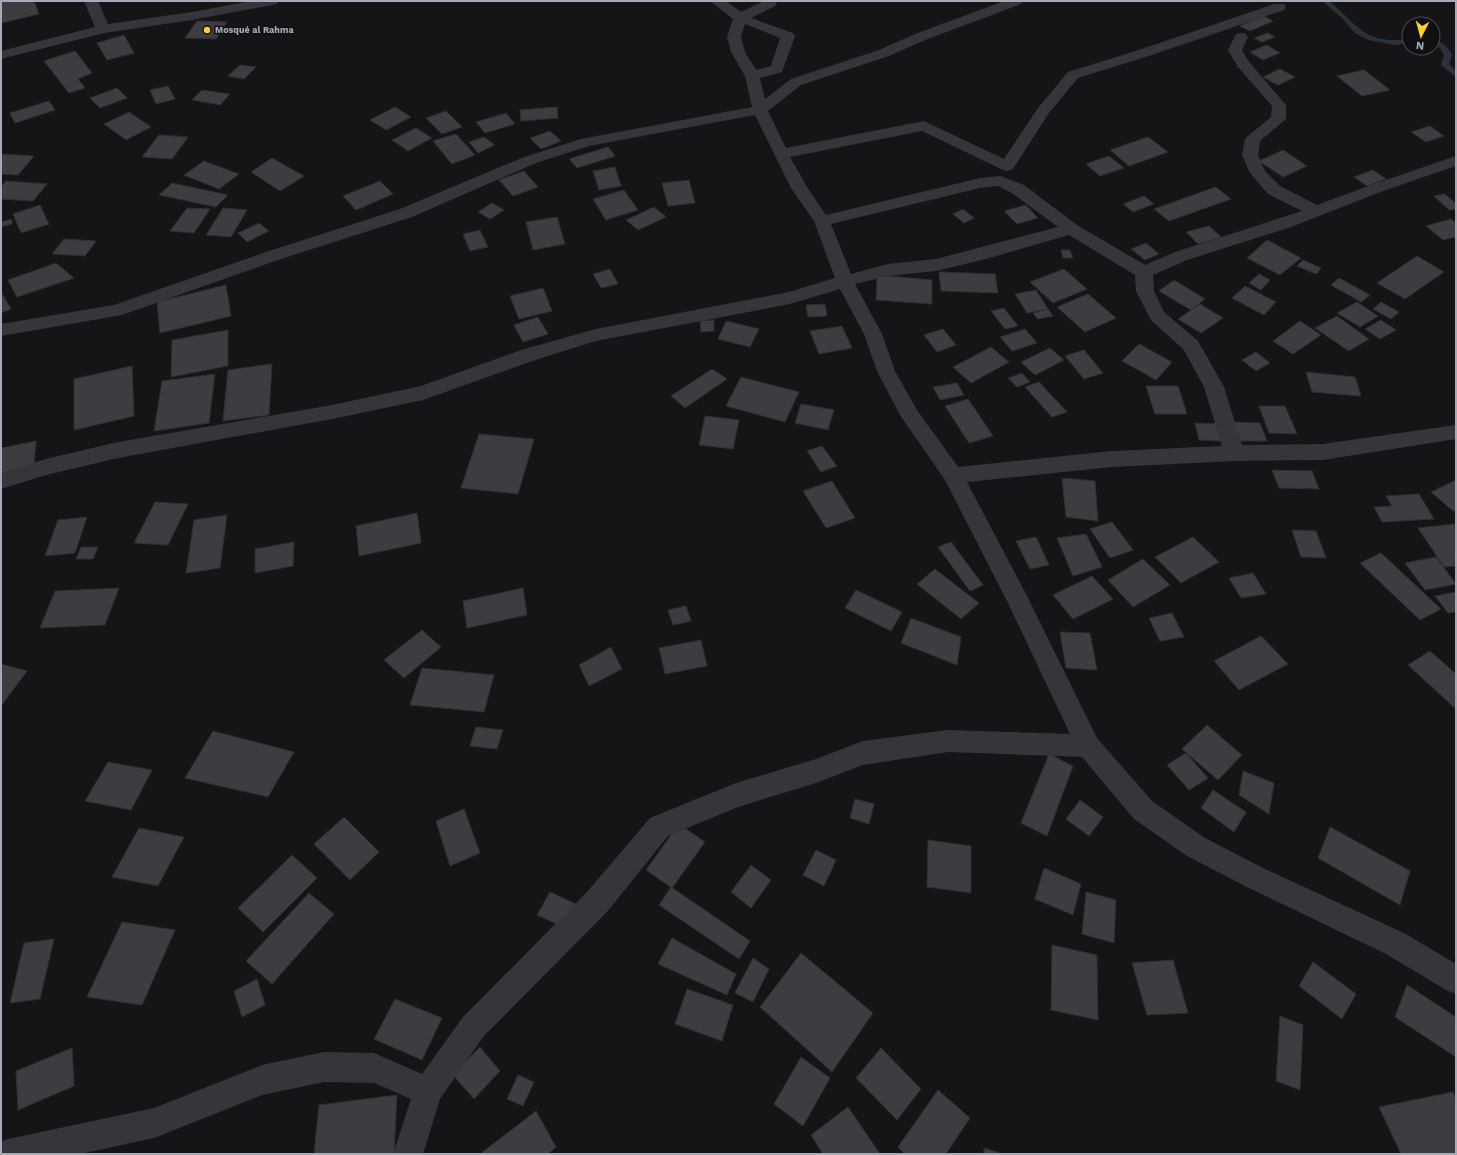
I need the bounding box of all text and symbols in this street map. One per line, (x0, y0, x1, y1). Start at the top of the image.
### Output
north arrow (1401, 16, 1441, 56)
marker: Mosqué al Rahma (202, 25, 212, 35)
place label: Mosqué al Rahma (215, 25, 294, 35)
text: N (1415, 39, 1425, 52)

